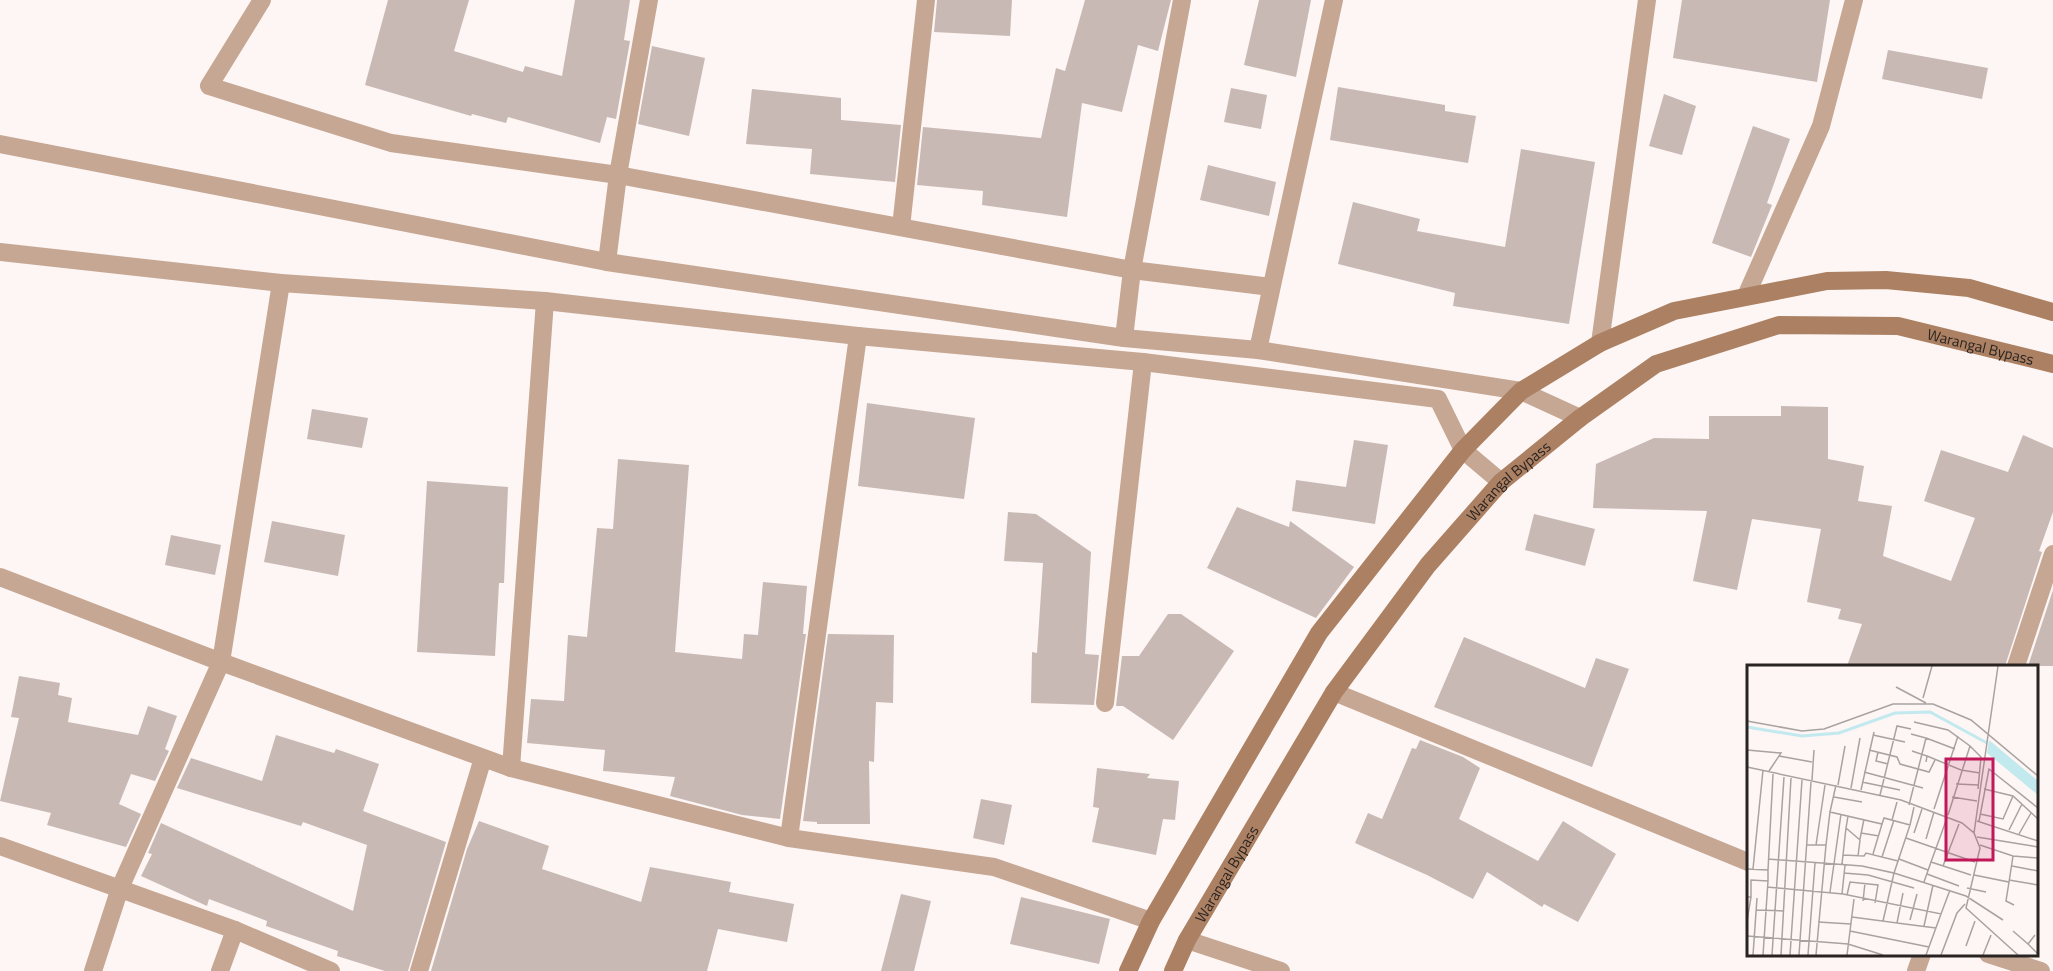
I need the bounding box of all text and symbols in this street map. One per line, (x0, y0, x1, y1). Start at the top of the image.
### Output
street label: Warangal Bypass (1925, 322, 2037, 370)
street label: Warangal Bypass (1460, 435, 1555, 526)
inset map (1747, 665, 2038, 956)
street label: Warangal Bypass (1189, 821, 1264, 927)

